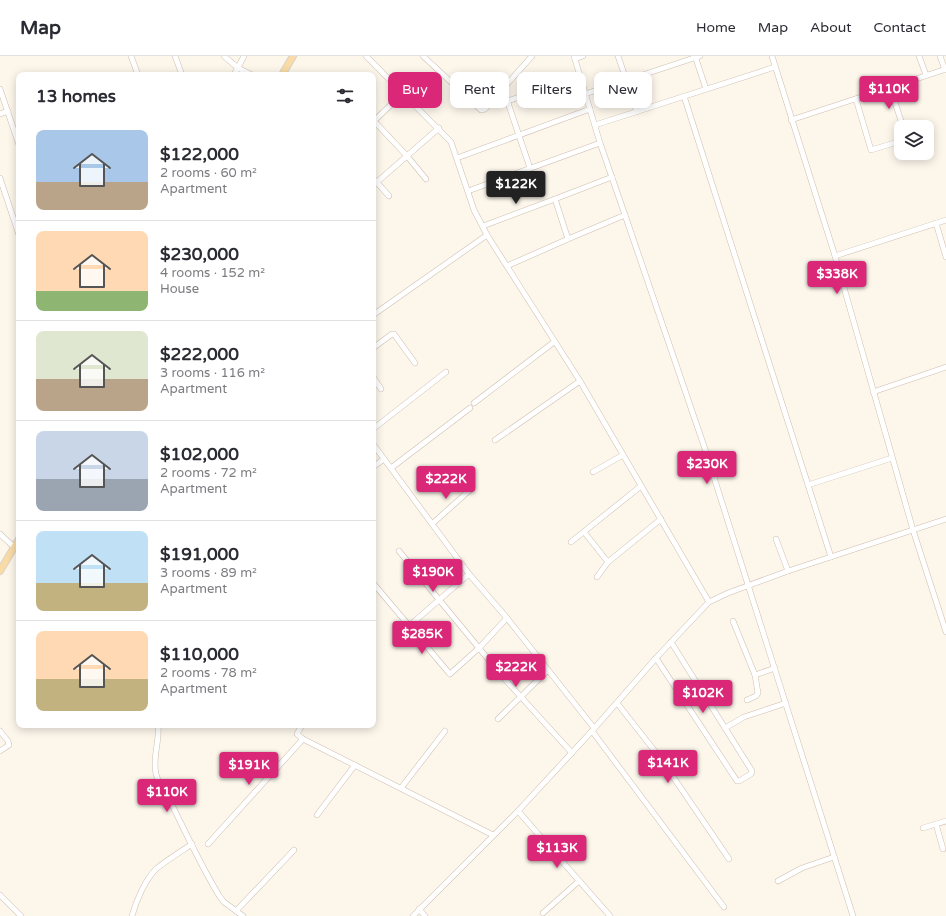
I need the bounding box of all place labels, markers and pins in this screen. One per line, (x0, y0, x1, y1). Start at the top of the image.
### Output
pin: $110K (861, 76, 917, 110)
pin: $122K (488, 171, 544, 205)
pin: $338K (809, 261, 865, 295)
pin: $230K (679, 451, 735, 485)
pin: $222K (418, 466, 474, 500)
pin: $190K (405, 559, 461, 593)
pin: $285K (394, 621, 450, 655)
pin: $222K (488, 654, 544, 688)
pin: $102K (675, 680, 731, 714)
pin: $141K (640, 750, 696, 784)
pin: $191K (221, 752, 277, 786)
pin: $110K (139, 779, 195, 813)
pin: $113K (529, 835, 585, 869)

